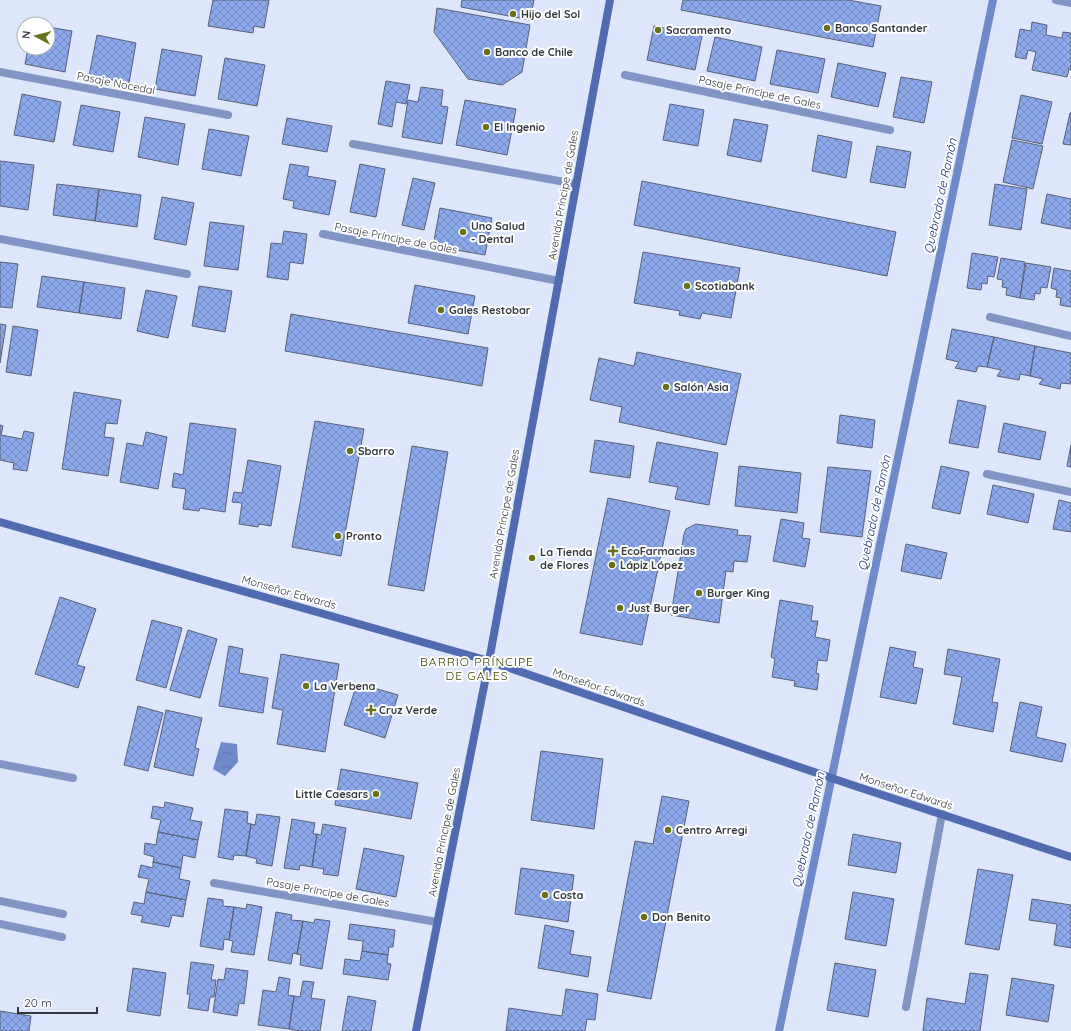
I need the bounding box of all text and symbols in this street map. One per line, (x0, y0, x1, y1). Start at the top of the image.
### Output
place label: Hijo del Sol (521, 7, 580, 21)
marker: Hijo del Sol (508, 9, 518, 19)
north arrow (16, 16, 56, 56)
place label: Banco Santander (835, 21, 928, 35)
place label: Sacramento (666, 23, 731, 37)
marker: Banco Santander (822, 23, 832, 33)
marker: Sacramento (653, 25, 663, 35)
text: N (19, 30, 34, 40)
place label: Banco de Chile (495, 45, 574, 59)
marker: Banco de Chile (482, 47, 492, 57)
street label: Pasaje Nocedal (76, 69, 156, 97)
street label: Pasaje Príncipe de Gales (697, 72, 823, 112)
place label: El Ingenio (494, 120, 545, 134)
marker: El Ingenio (481, 122, 491, 132)
street label: Avenida Príncipe de Gales (545, 129, 581, 261)
water label: Quebrada de Ramón (920, 136, 960, 255)
street label: Pasaje Príncipe de Gales (333, 219, 459, 257)
place label: Uno Salud - Dental (471, 219, 525, 246)
marker: Uno Salud - Dental (458, 227, 468, 237)
place label: Scotiabank (695, 279, 755, 293)
marker: Scotiabank (682, 281, 692, 291)
place label: Gales Restobar (449, 303, 531, 317)
marker: Gales Restobar (436, 305, 446, 315)
place label: Salón Asia (674, 380, 729, 394)
marker: Salón Asia (661, 382, 671, 392)
place label: Sbarro (358, 444, 395, 458)
marker: Sbarro (345, 446, 355, 456)
street label: Avenida Príncipe de Gales (486, 448, 522, 580)
water label: Quebrada de Ramón (854, 453, 894, 572)
place label: Pronto (346, 529, 382, 543)
marker: Pronto (333, 531, 343, 541)
place label: EcoFarmacias (621, 544, 695, 558)
place label: La Tienda de Flores (540, 545, 593, 572)
marker: EcoFarmacias (608, 546, 618, 556)
marker: La Tienda de Flores (527, 553, 537, 563)
place label: Lápiz López (620, 558, 683, 572)
marker: Lápiz López (607, 560, 617, 570)
street label: Monseñor Edwards (240, 572, 338, 612)
place label: Burger King (707, 586, 770, 600)
marker: Burger King (694, 588, 704, 598)
place label: Just Burger (628, 601, 690, 615)
marker: Just Burger (615, 603, 625, 613)
district label: BARRIO PRÍNCIPE DE GALES (420, 654, 534, 683)
street label: Monseñor Edwards (551, 665, 647, 709)
place label: La Verbena (314, 679, 376, 693)
marker: La Verbena (301, 681, 311, 691)
place label: Cruz Verde (379, 703, 438, 717)
marker: Cruz Verde (366, 705, 376, 715)
street label: Avenida Príncipe de Gales (425, 766, 463, 898)
street label: Monseñor Edwards (858, 769, 954, 813)
water label: Quebrada de Ramón (788, 770, 828, 889)
place label: Little Caesars (295, 787, 368, 801)
marker: Little Caesars (371, 789, 381, 799)
place label: Centro Arregi (676, 823, 747, 837)
marker: Centro Arregi (663, 825, 673, 835)
street label: Pasaje Príncipe de Gales (265, 874, 391, 910)
place label: Costa (553, 888, 584, 902)
marker: Costa (540, 890, 550, 900)
place label: Don Benito (652, 910, 711, 924)
marker: Don Benito (639, 912, 649, 922)
scale bar (18, 989, 97, 1015)
text: 20 m (24, 995, 52, 1010)

